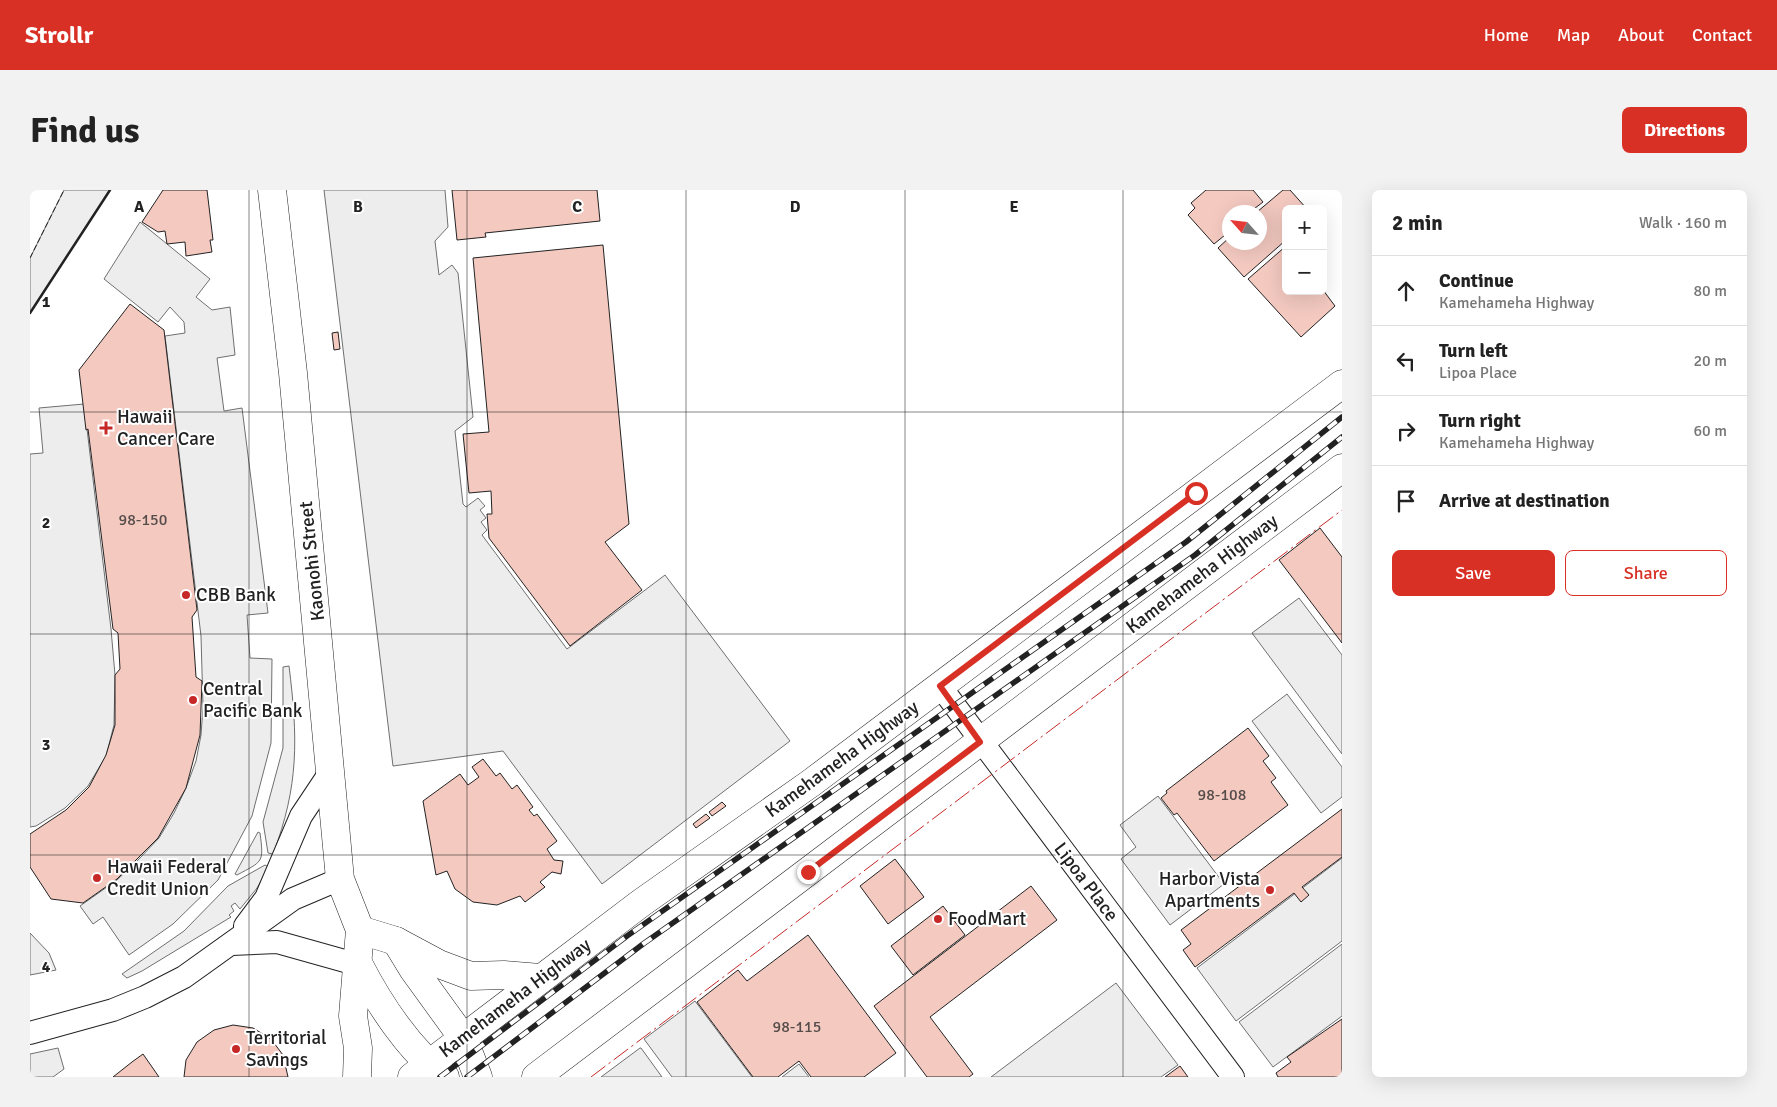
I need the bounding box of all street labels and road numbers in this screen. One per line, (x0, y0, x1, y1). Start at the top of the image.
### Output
street label: Kaonohi Street (294, 500, 330, 622)
street label: Kamehameha Highway (1121, 509, 1283, 639)
street label: Kamehameha Highway (760, 695, 924, 823)
street label: Lipoa Place (1048, 838, 1124, 926)
street label: Kamehameha Highway (434, 933, 596, 1063)

